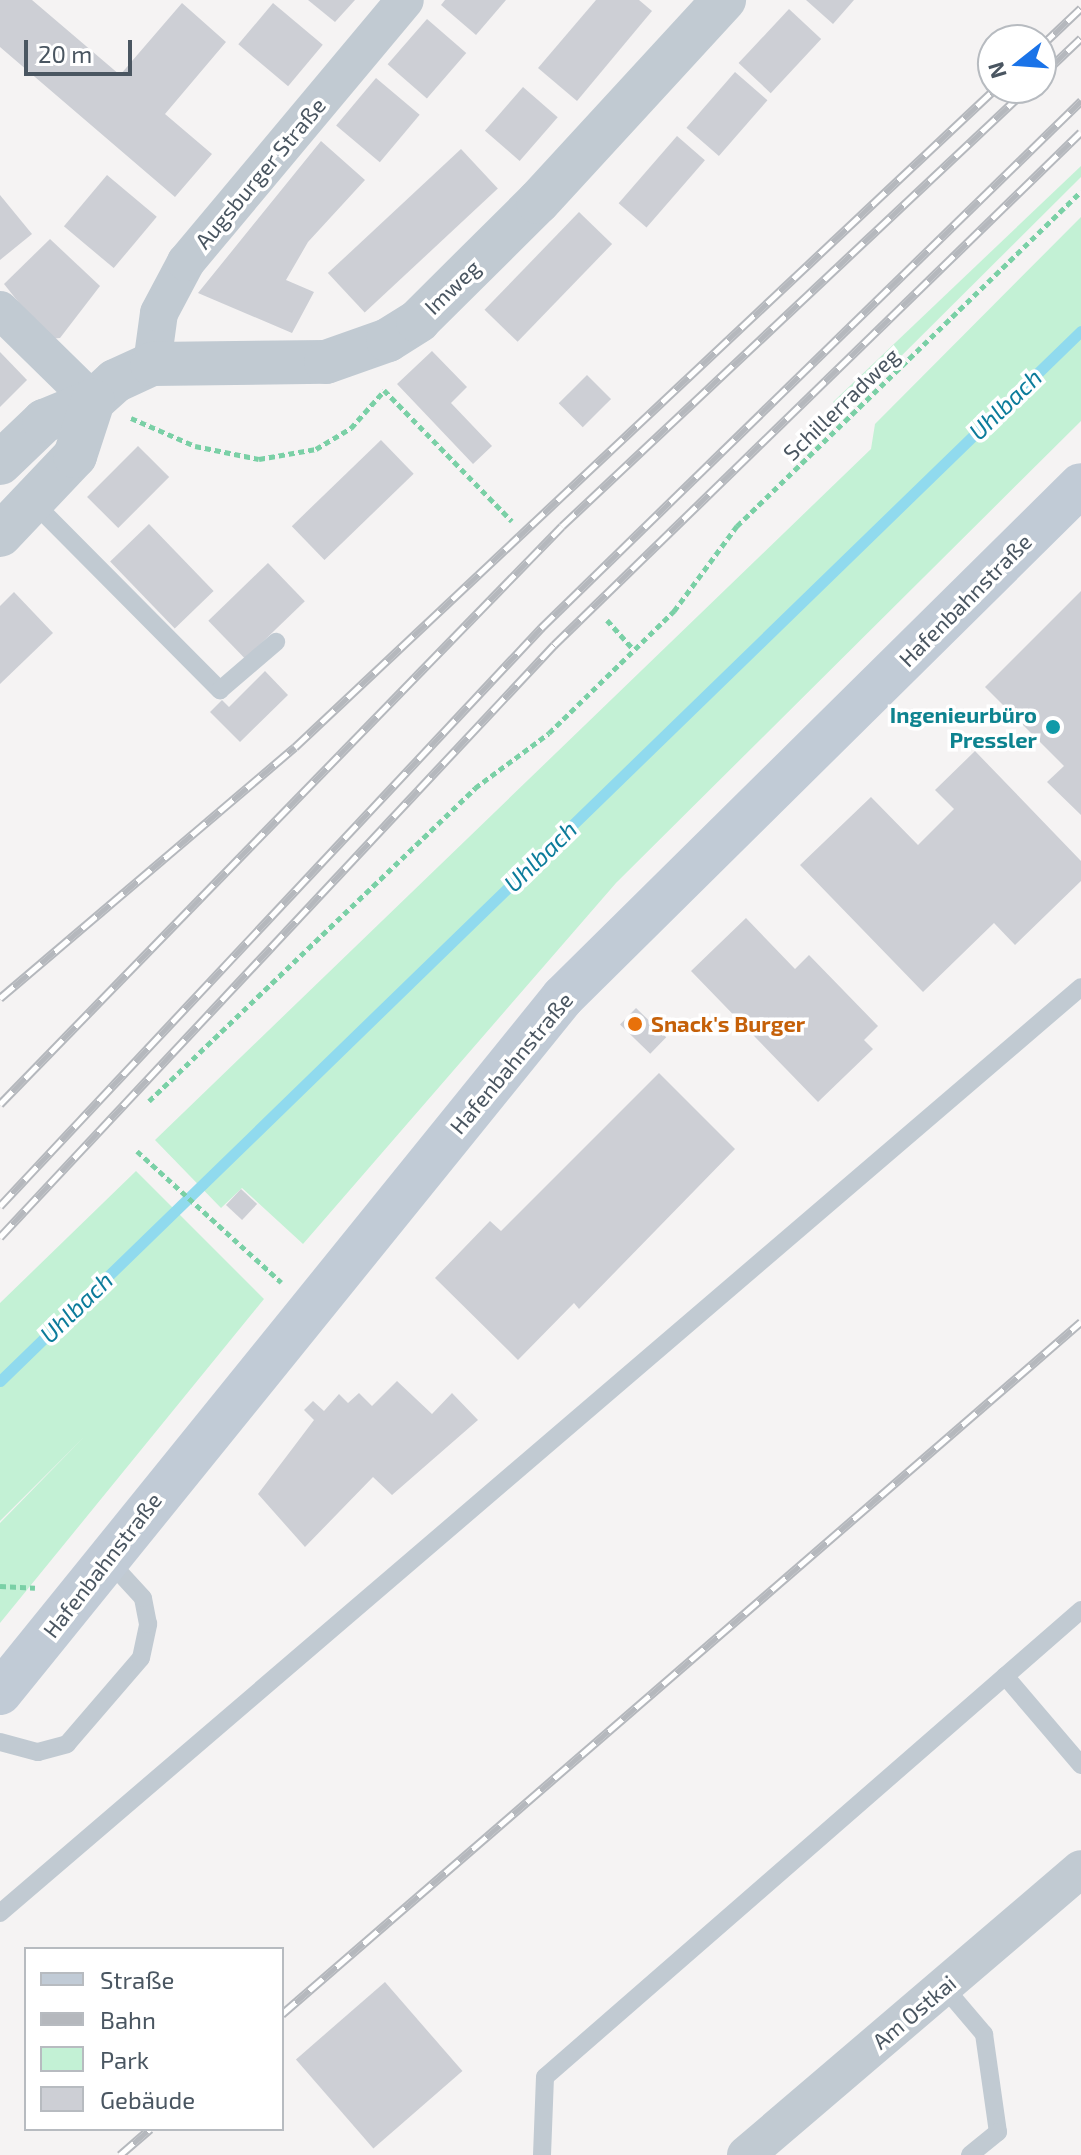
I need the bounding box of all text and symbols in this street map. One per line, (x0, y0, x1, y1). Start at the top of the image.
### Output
scale bar (28, 24, 136, 74)
north arrow (977, 24, 1057, 104)
text: 20 m (38, 39, 92, 68)
text: N (981, 59, 1011, 82)
street label: Augsburger Straße (189, 92, 331, 254)
street label: Imweg (419, 254, 485, 320)
street label: Schillerradweg (778, 342, 904, 466)
water label: Uhlbach (963, 362, 1047, 446)
street label: Hafenbahnstraße (893, 528, 1037, 672)
place label: Ingenieurbüro Pressler (890, 701, 1037, 752)
marker: Ingenieurbüro Pressler (1044, 718, 1062, 736)
water label: Uhlbach (498, 814, 582, 898)
street label: Hafenbahnstraße (444, 987, 578, 1139)
place label: Snack's Burger (651, 1011, 805, 1037)
marker: Snack's Burger (626, 1015, 644, 1033)
water label: Uhlbach (34, 1265, 118, 1349)
street label: Hafenbahnstraße (37, 1487, 167, 1643)
legend (24, 1947, 284, 2131)
text: Straße (100, 1965, 174, 1994)
street label: Am Ostkai (867, 1969, 961, 2055)
text: Bahn (100, 2005, 156, 2034)
text: Park (100, 2045, 149, 2074)
text: Gebäude (100, 2085, 195, 2114)

